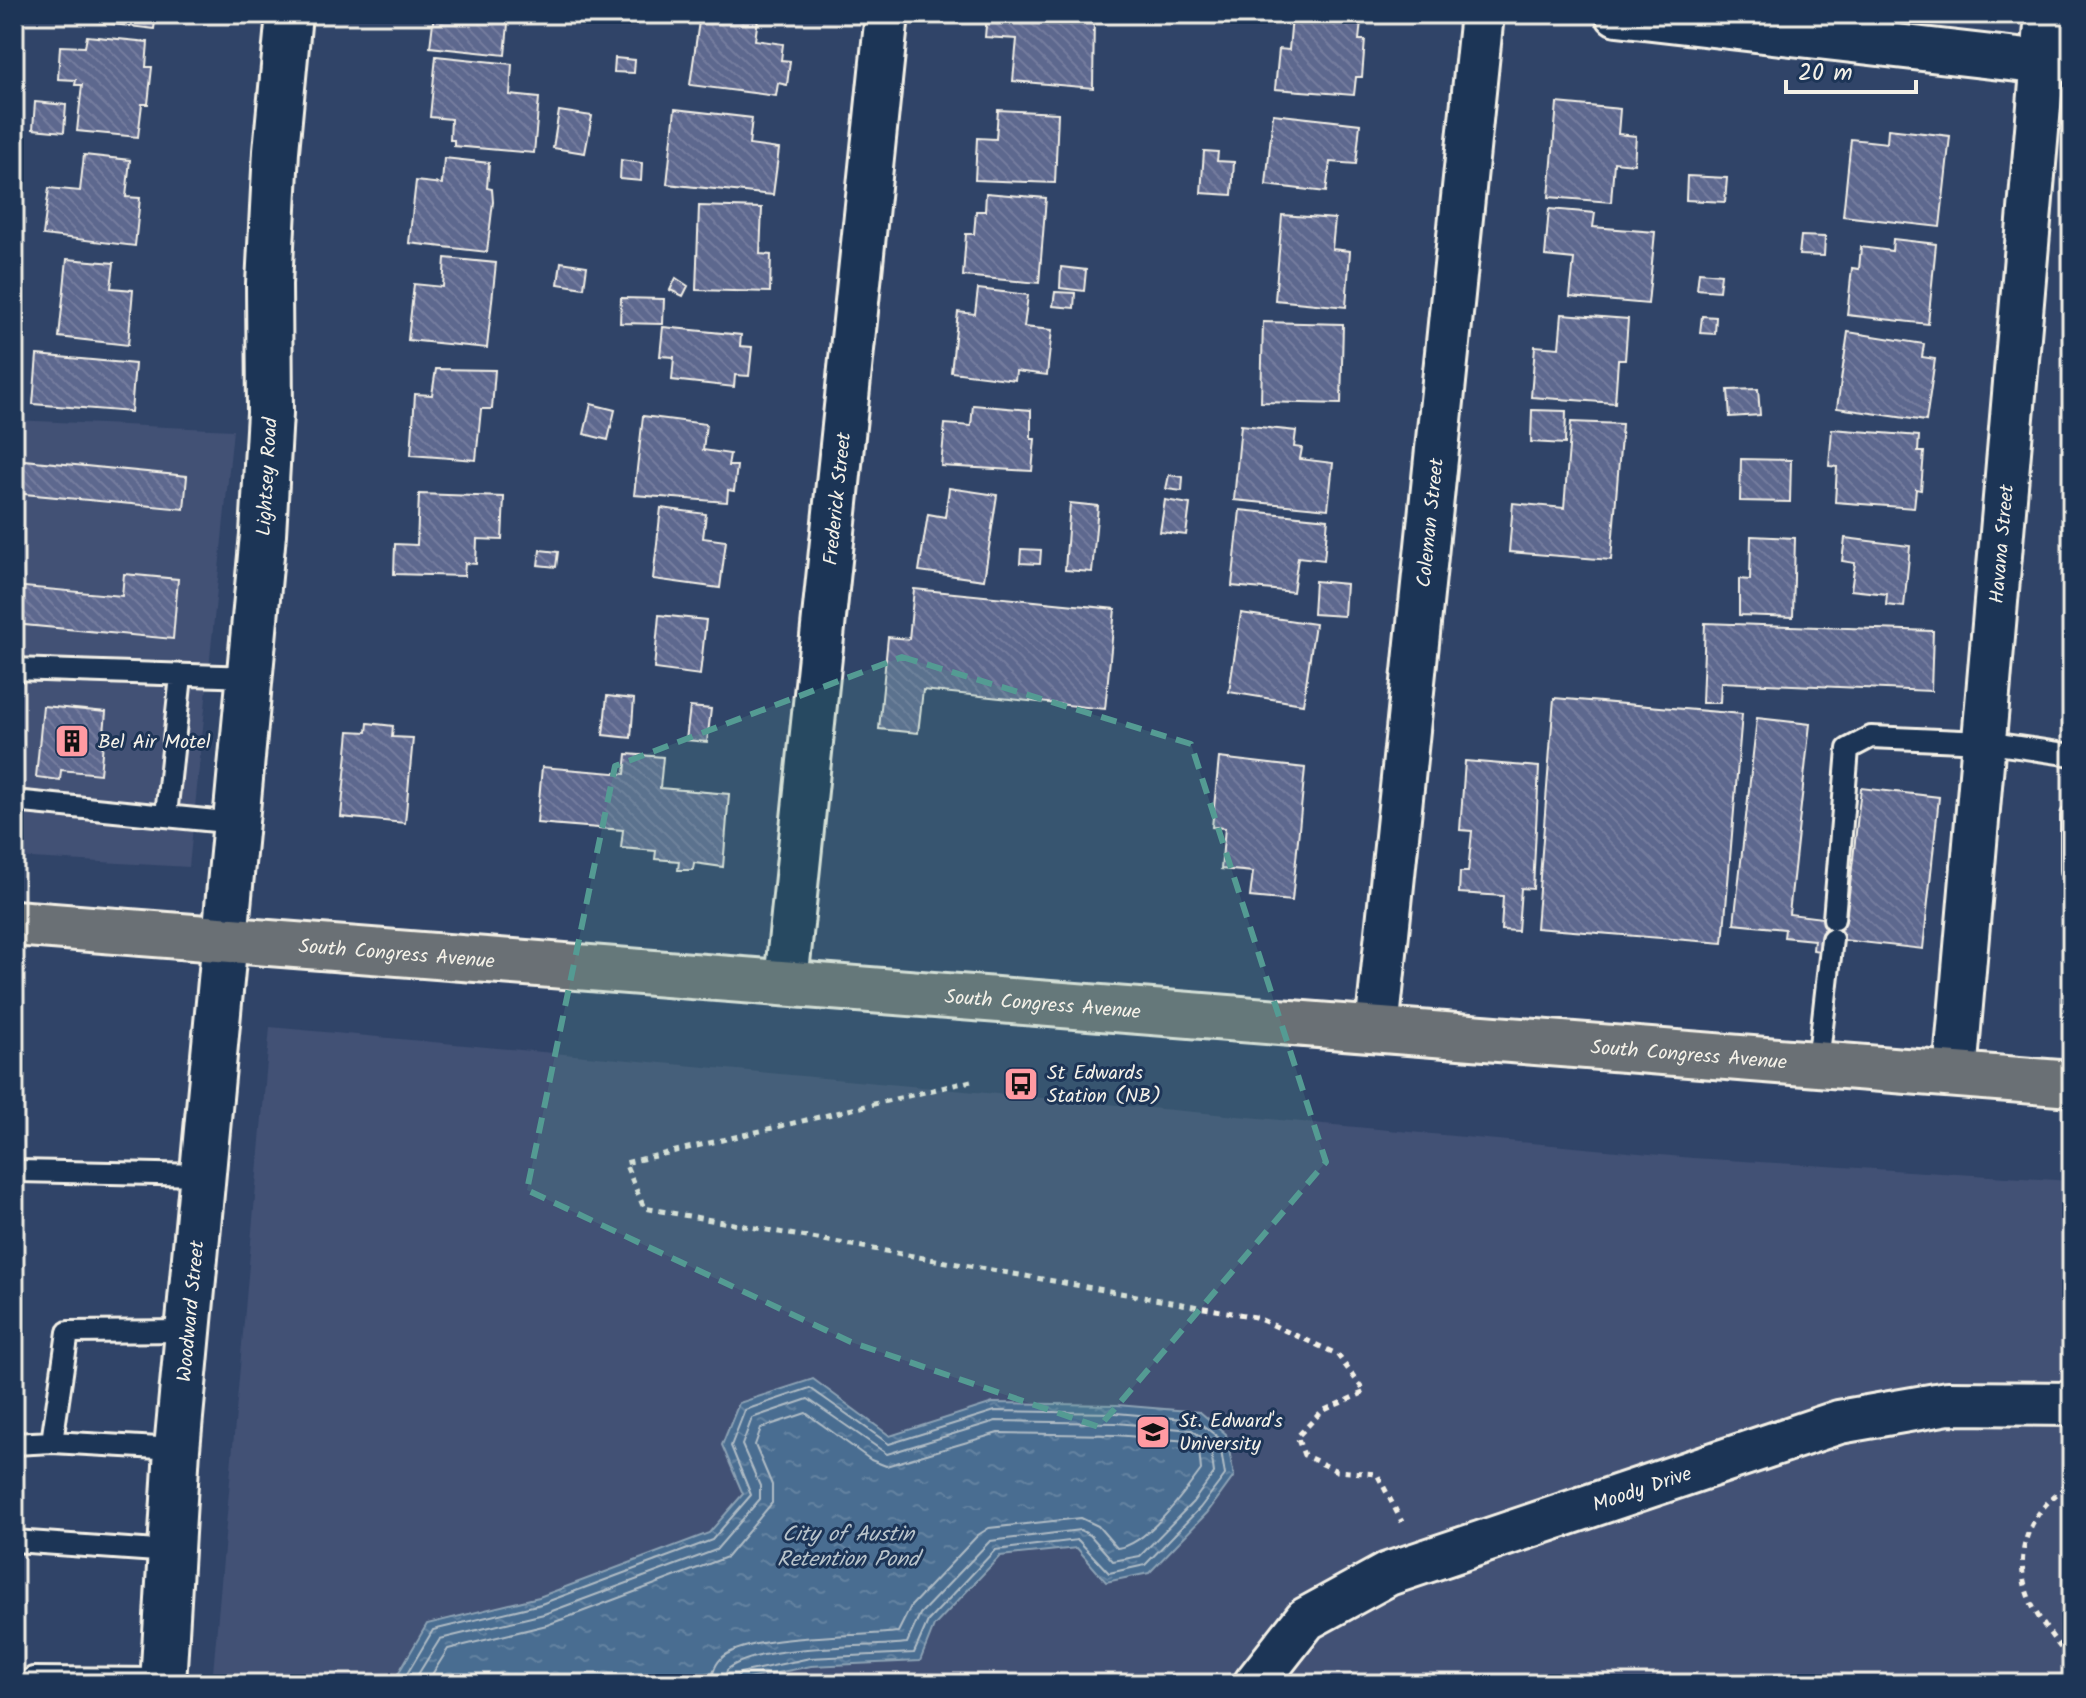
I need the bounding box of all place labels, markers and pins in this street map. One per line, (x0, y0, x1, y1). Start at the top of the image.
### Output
building icon: Bel Air Motel (53, 722, 91, 760)
place label: Bel Air Motel (98, 727, 211, 759)
place label: St Edwards Station (NB) (1047, 1058, 1161, 1113)
bus stop icon: St Edwards Station (NB) (1002, 1065, 1040, 1103)
place label: St. Edward's University (1179, 1406, 1283, 1461)
school or university icon: St. Edward's University (1134, 1413, 1172, 1451)

